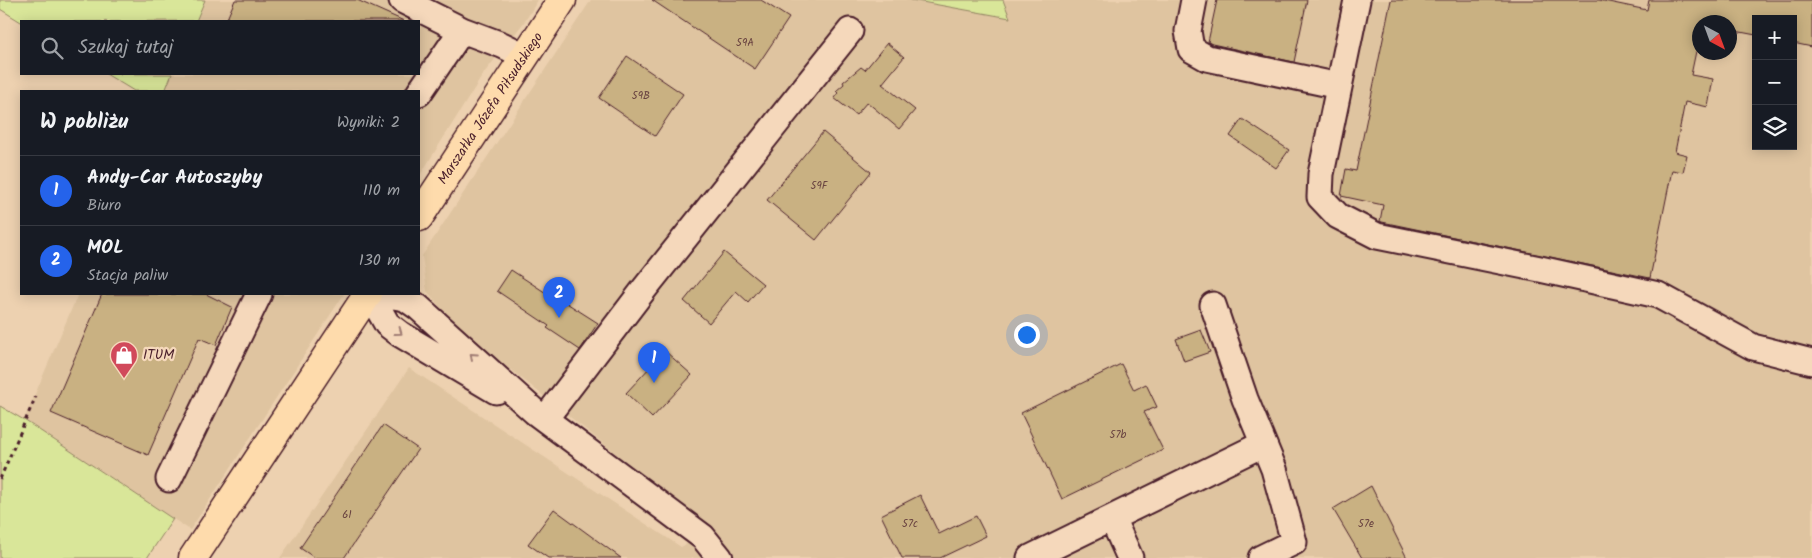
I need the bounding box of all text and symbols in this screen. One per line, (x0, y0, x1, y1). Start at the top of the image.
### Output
north arrow (1692, 15, 1737, 60)
map controls (1752, 15, 1797, 150)
button: + (1752, 15, 1797, 60)
search box (20, 20, 420, 75)
street label: Marszałka Józefa Piłsudskiego (432, 28, 549, 189)
text: Szukaj tutaj (78, 33, 173, 63)
icon: search (38, 34, 66, 62)
house number: 59A (736, 34, 754, 52)
button: − (1752, 60, 1797, 105)
house number: 59B (632, 87, 650, 105)
button: layers (1752, 105, 1797, 150)
text: W pobliżu (40, 106, 128, 139)
text: Wyniki: 2 (337, 110, 400, 135)
text: Andy-Car Autoszyby (87, 163, 262, 193)
house number: 59F (810, 177, 829, 195)
text: 1 (54, 178, 58, 203)
text: 110 m (363, 178, 400, 203)
text: Biuro (87, 193, 121, 218)
text: MOL (87, 233, 124, 263)
text: 2 (51, 248, 61, 273)
text: 130 m (359, 248, 400, 273)
text: Stacja paliw (87, 263, 168, 288)
pin: 2 (543, 277, 575, 318)
your location (1014, 322, 1040, 348)
one-way arrow (393, 326, 402, 335)
shop icon: ITUM (109, 340, 139, 379)
pin: 1 (638, 342, 670, 383)
place label: ITUM (143, 344, 174, 366)
one-way arrow (469, 353, 478, 362)
house number: 57b (1110, 426, 1127, 444)
house number: 61 (342, 506, 352, 524)
house number: 57c (902, 515, 918, 533)
house number: 57e (1358, 515, 1374, 533)

